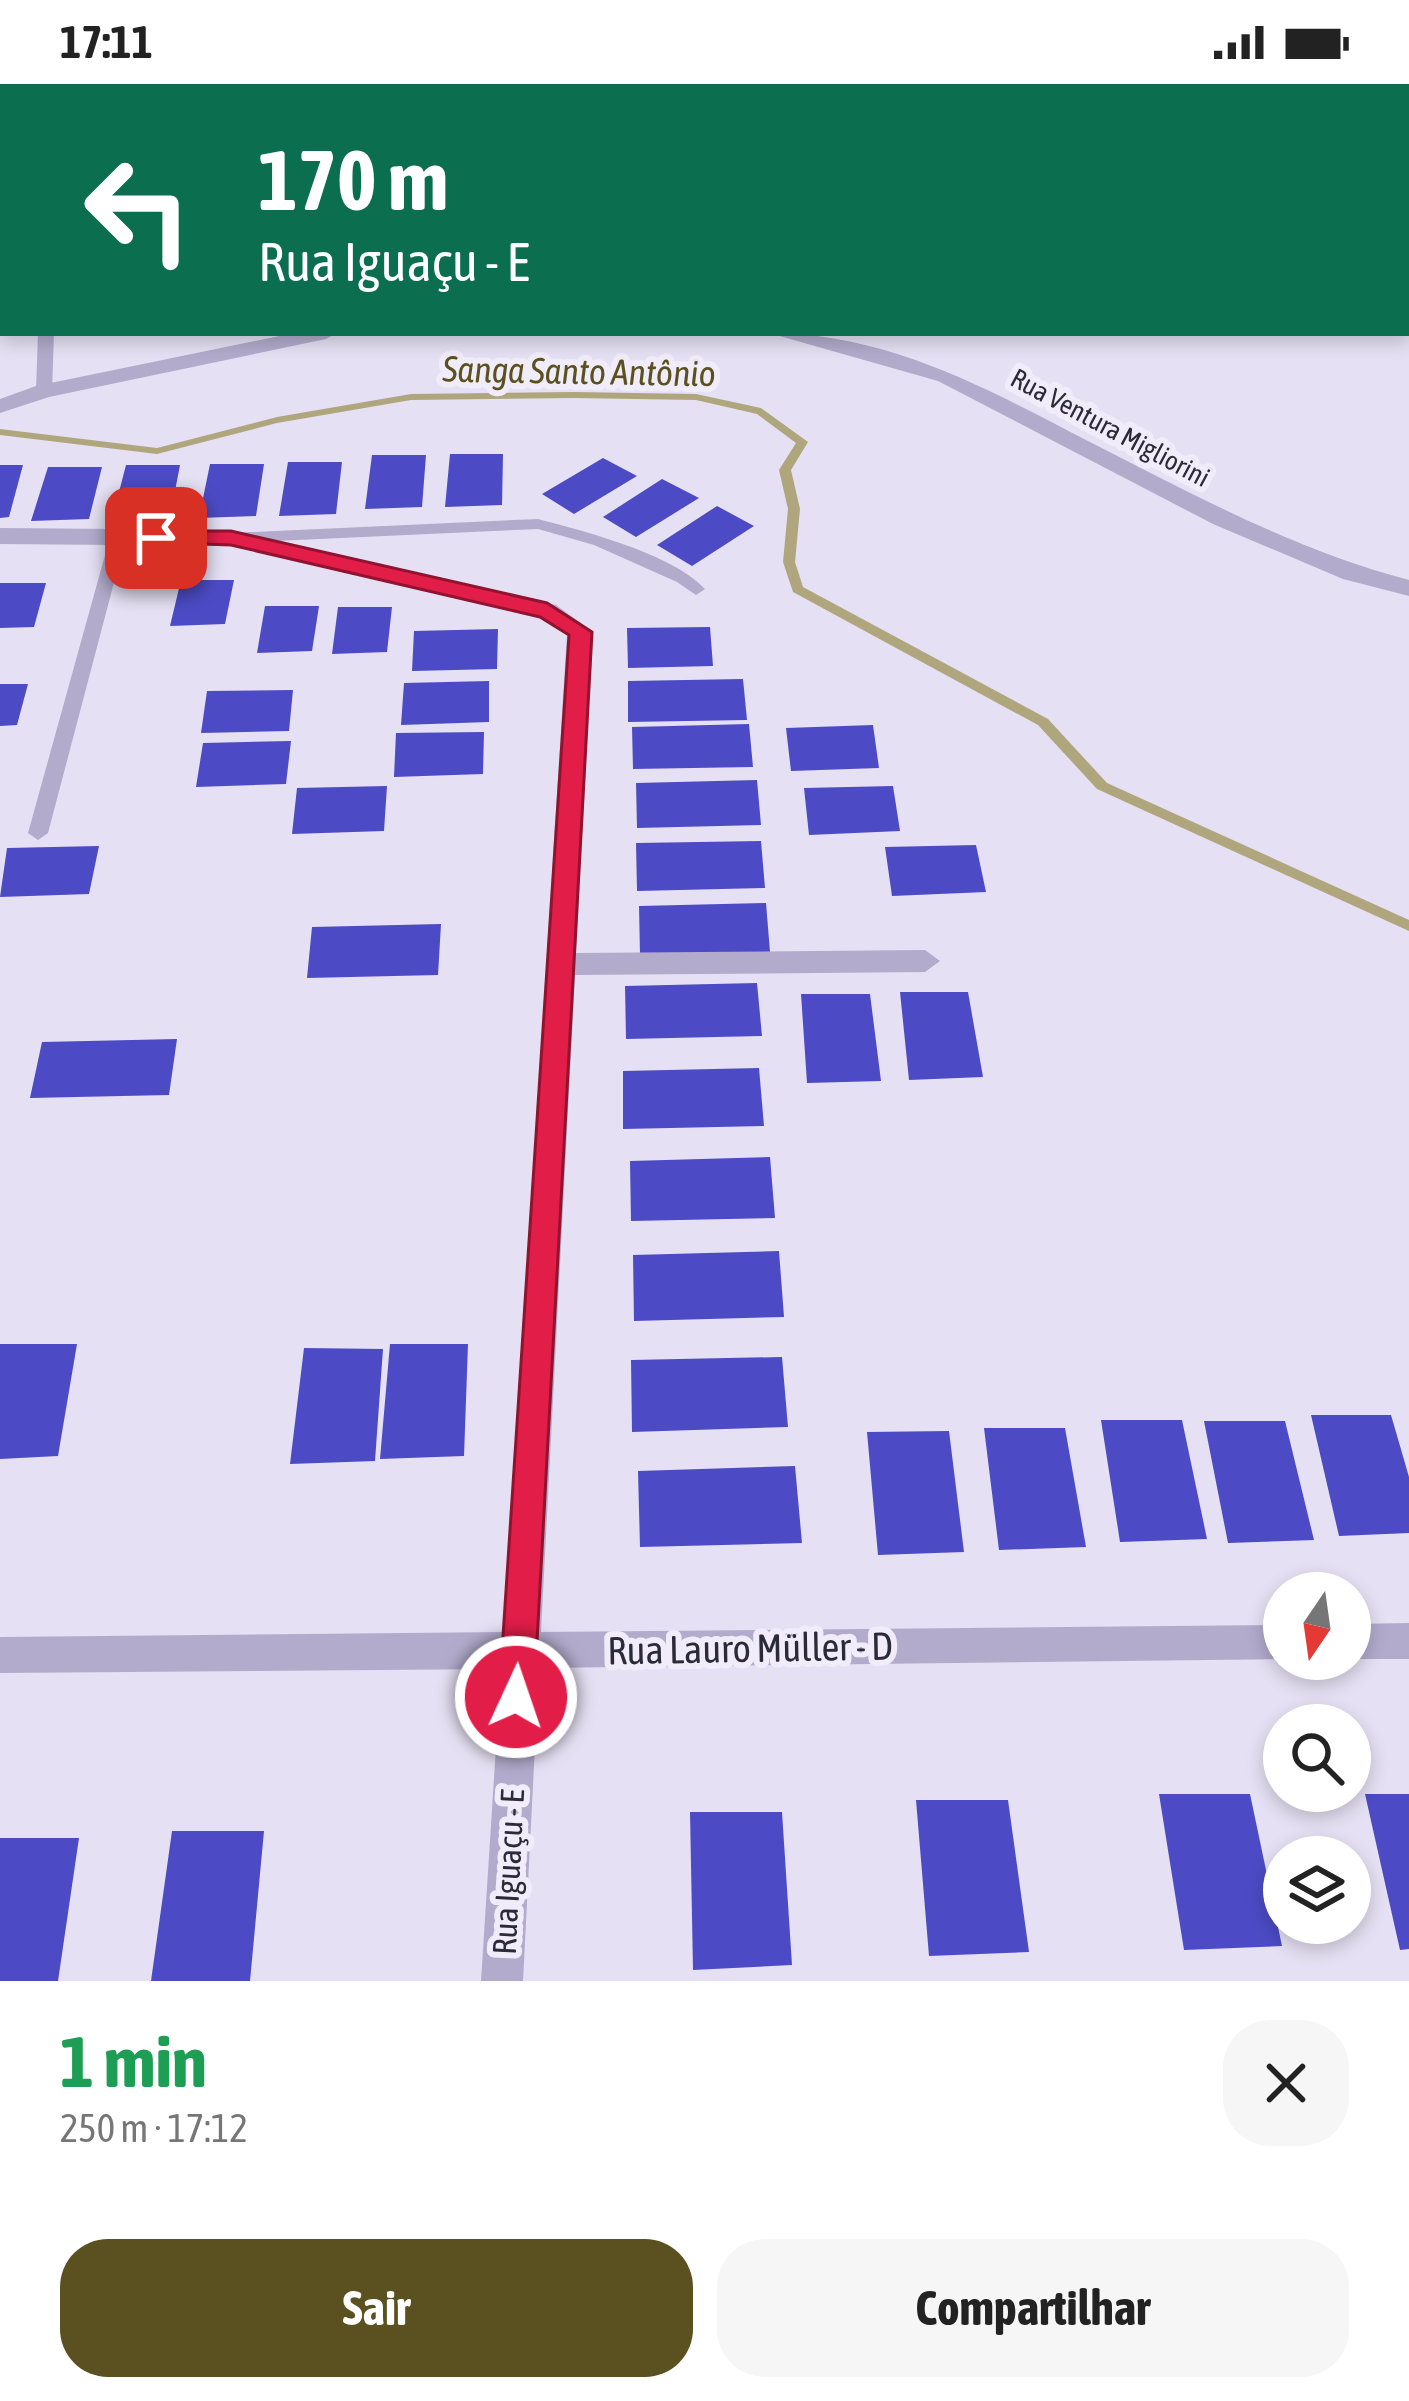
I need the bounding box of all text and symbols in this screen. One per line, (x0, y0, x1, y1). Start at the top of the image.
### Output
text: 17:11 (60, 16, 153, 68)
icon: left (60, 132, 216, 288)
text: 170 m (258, 132, 448, 228)
text: Rua Iguaçu - E (258, 231, 529, 292)
water label: Sanga Santo Antônio (441, 348, 716, 394)
street label: Rua Ventura Migliorini (1006, 362, 1215, 493)
pin (105, 487, 207, 589)
icon: arrive (123, 505, 189, 571)
north arrow (1263, 1572, 1371, 1680)
map controls (1263, 1572, 1371, 1944)
street label: Rua Lauro Müller - D (607, 1624, 893, 1672)
position arrow (453, 1634, 579, 1760)
button: search (1263, 1704, 1371, 1812)
street label: Rua Iguaçu - E (485, 1788, 531, 1956)
button: layers (1263, 1836, 1371, 1944)
text: 1 min (60, 2020, 207, 2102)
button: close (1223, 2020, 1349, 2146)
text: 250 m · 17:12 (60, 2106, 248, 2150)
button: Sair (60, 2239, 693, 2377)
button: Compartilhar (717, 2239, 1349, 2377)

